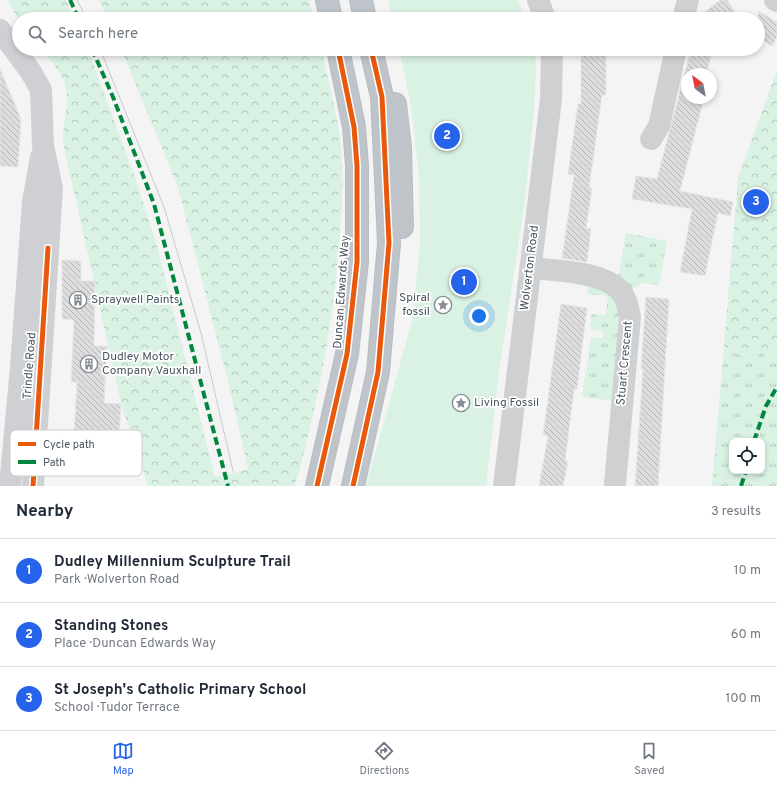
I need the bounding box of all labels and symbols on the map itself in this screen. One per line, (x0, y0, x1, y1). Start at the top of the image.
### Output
north arrow (681, 68, 717, 104)
pin: 2 (434, 121, 460, 151)
pin: 3 (743, 187, 769, 217)
street label: Wolverton Road (517, 225, 543, 311)
street label: Duncan Edwards Way (330, 235, 354, 349)
pin: 1 (451, 267, 477, 297)
building icon: Spraywell Paints (68, 290, 88, 310)
place label: Spiral fossil (399, 290, 430, 320)
place label: Spraywell Paints (91, 292, 179, 308)
place icon: Spiral fossil (433, 295, 453, 315)
your location (469, 306, 489, 326)
street label: Stuart Crescent (613, 320, 637, 406)
street label: Trindle Road (20, 332, 40, 400)
place label: Dudley Motor Company Vauxhall (102, 349, 201, 379)
building icon: Dudley Motor Company Vauxhall (79, 354, 99, 374)
place icon: Living Fossil (451, 393, 471, 413)
place label: Living Fossil (474, 395, 539, 411)
legend (10, 430, 142, 476)
text: Cycle path (43, 438, 95, 452)
text: Path (43, 456, 65, 470)

